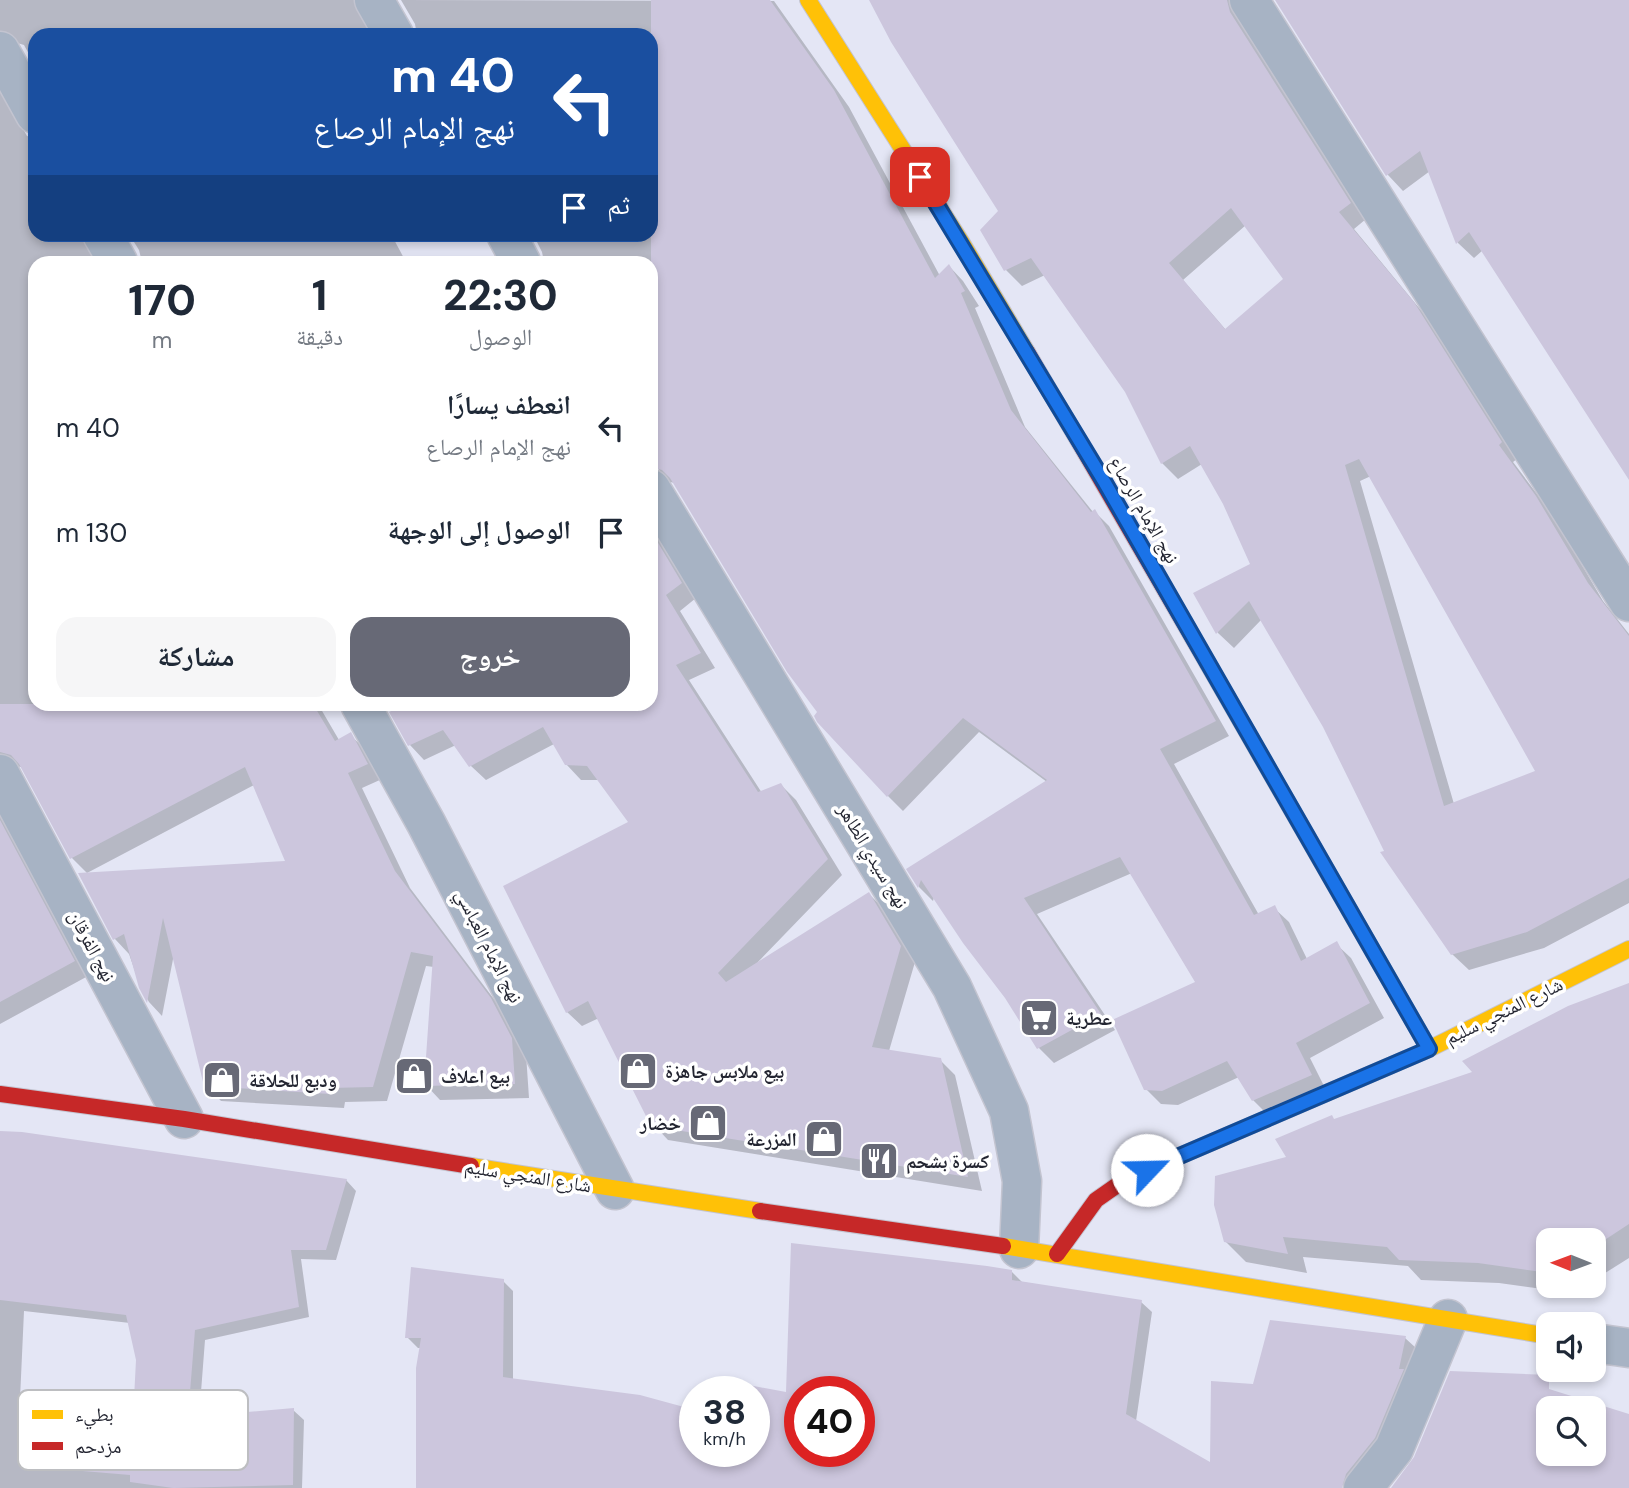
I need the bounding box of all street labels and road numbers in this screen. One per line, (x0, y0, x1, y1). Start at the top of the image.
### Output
street label: نهج الإمام الرصاع (1102, 452, 1185, 569)
street label: نهج سيدي الطاهر (829, 798, 914, 914)
street label: نهج الإمام العباسي (447, 885, 528, 1009)
street label: نهج الفرقان (63, 906, 121, 986)
street label: شارع المنجي سليم (1441, 972, 1568, 1053)
street label: شارع المنجي سليم (462, 1154, 593, 1201)

